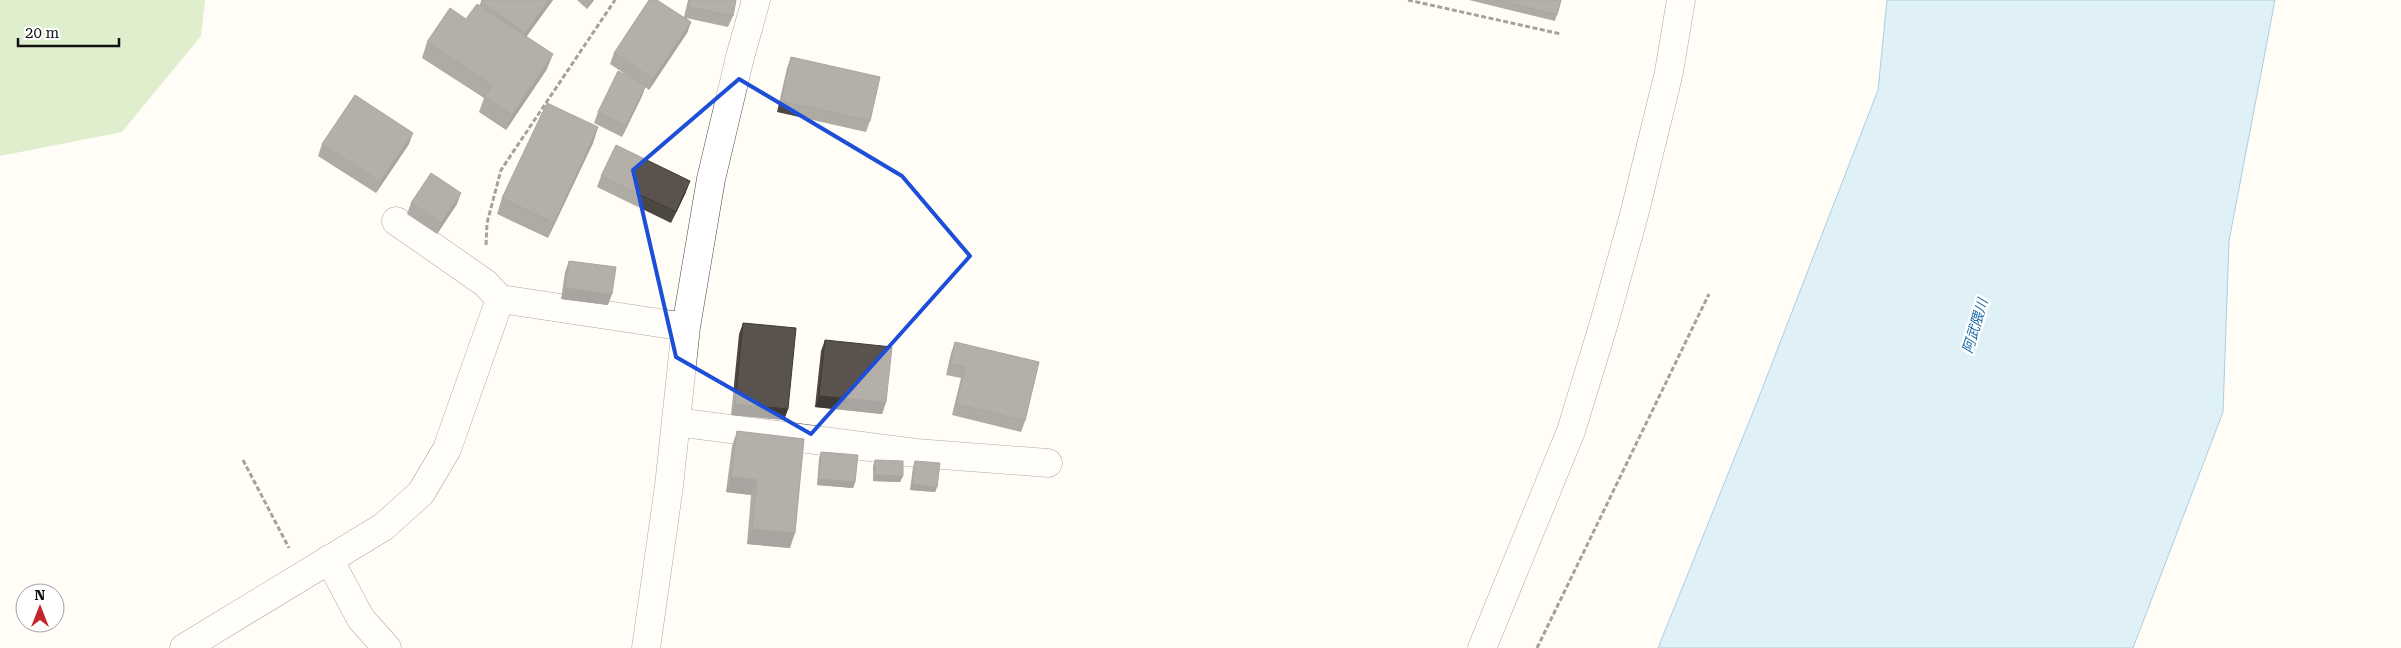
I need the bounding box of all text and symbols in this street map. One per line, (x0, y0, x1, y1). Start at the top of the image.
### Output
scale bar (18, 15, 119, 47)
text: 20 m (25, 24, 60, 42)
water label: 阿武隈川 (1959, 295, 1991, 355)
north arrow (15, 583, 65, 633)
text: N (35, 587, 46, 603)

